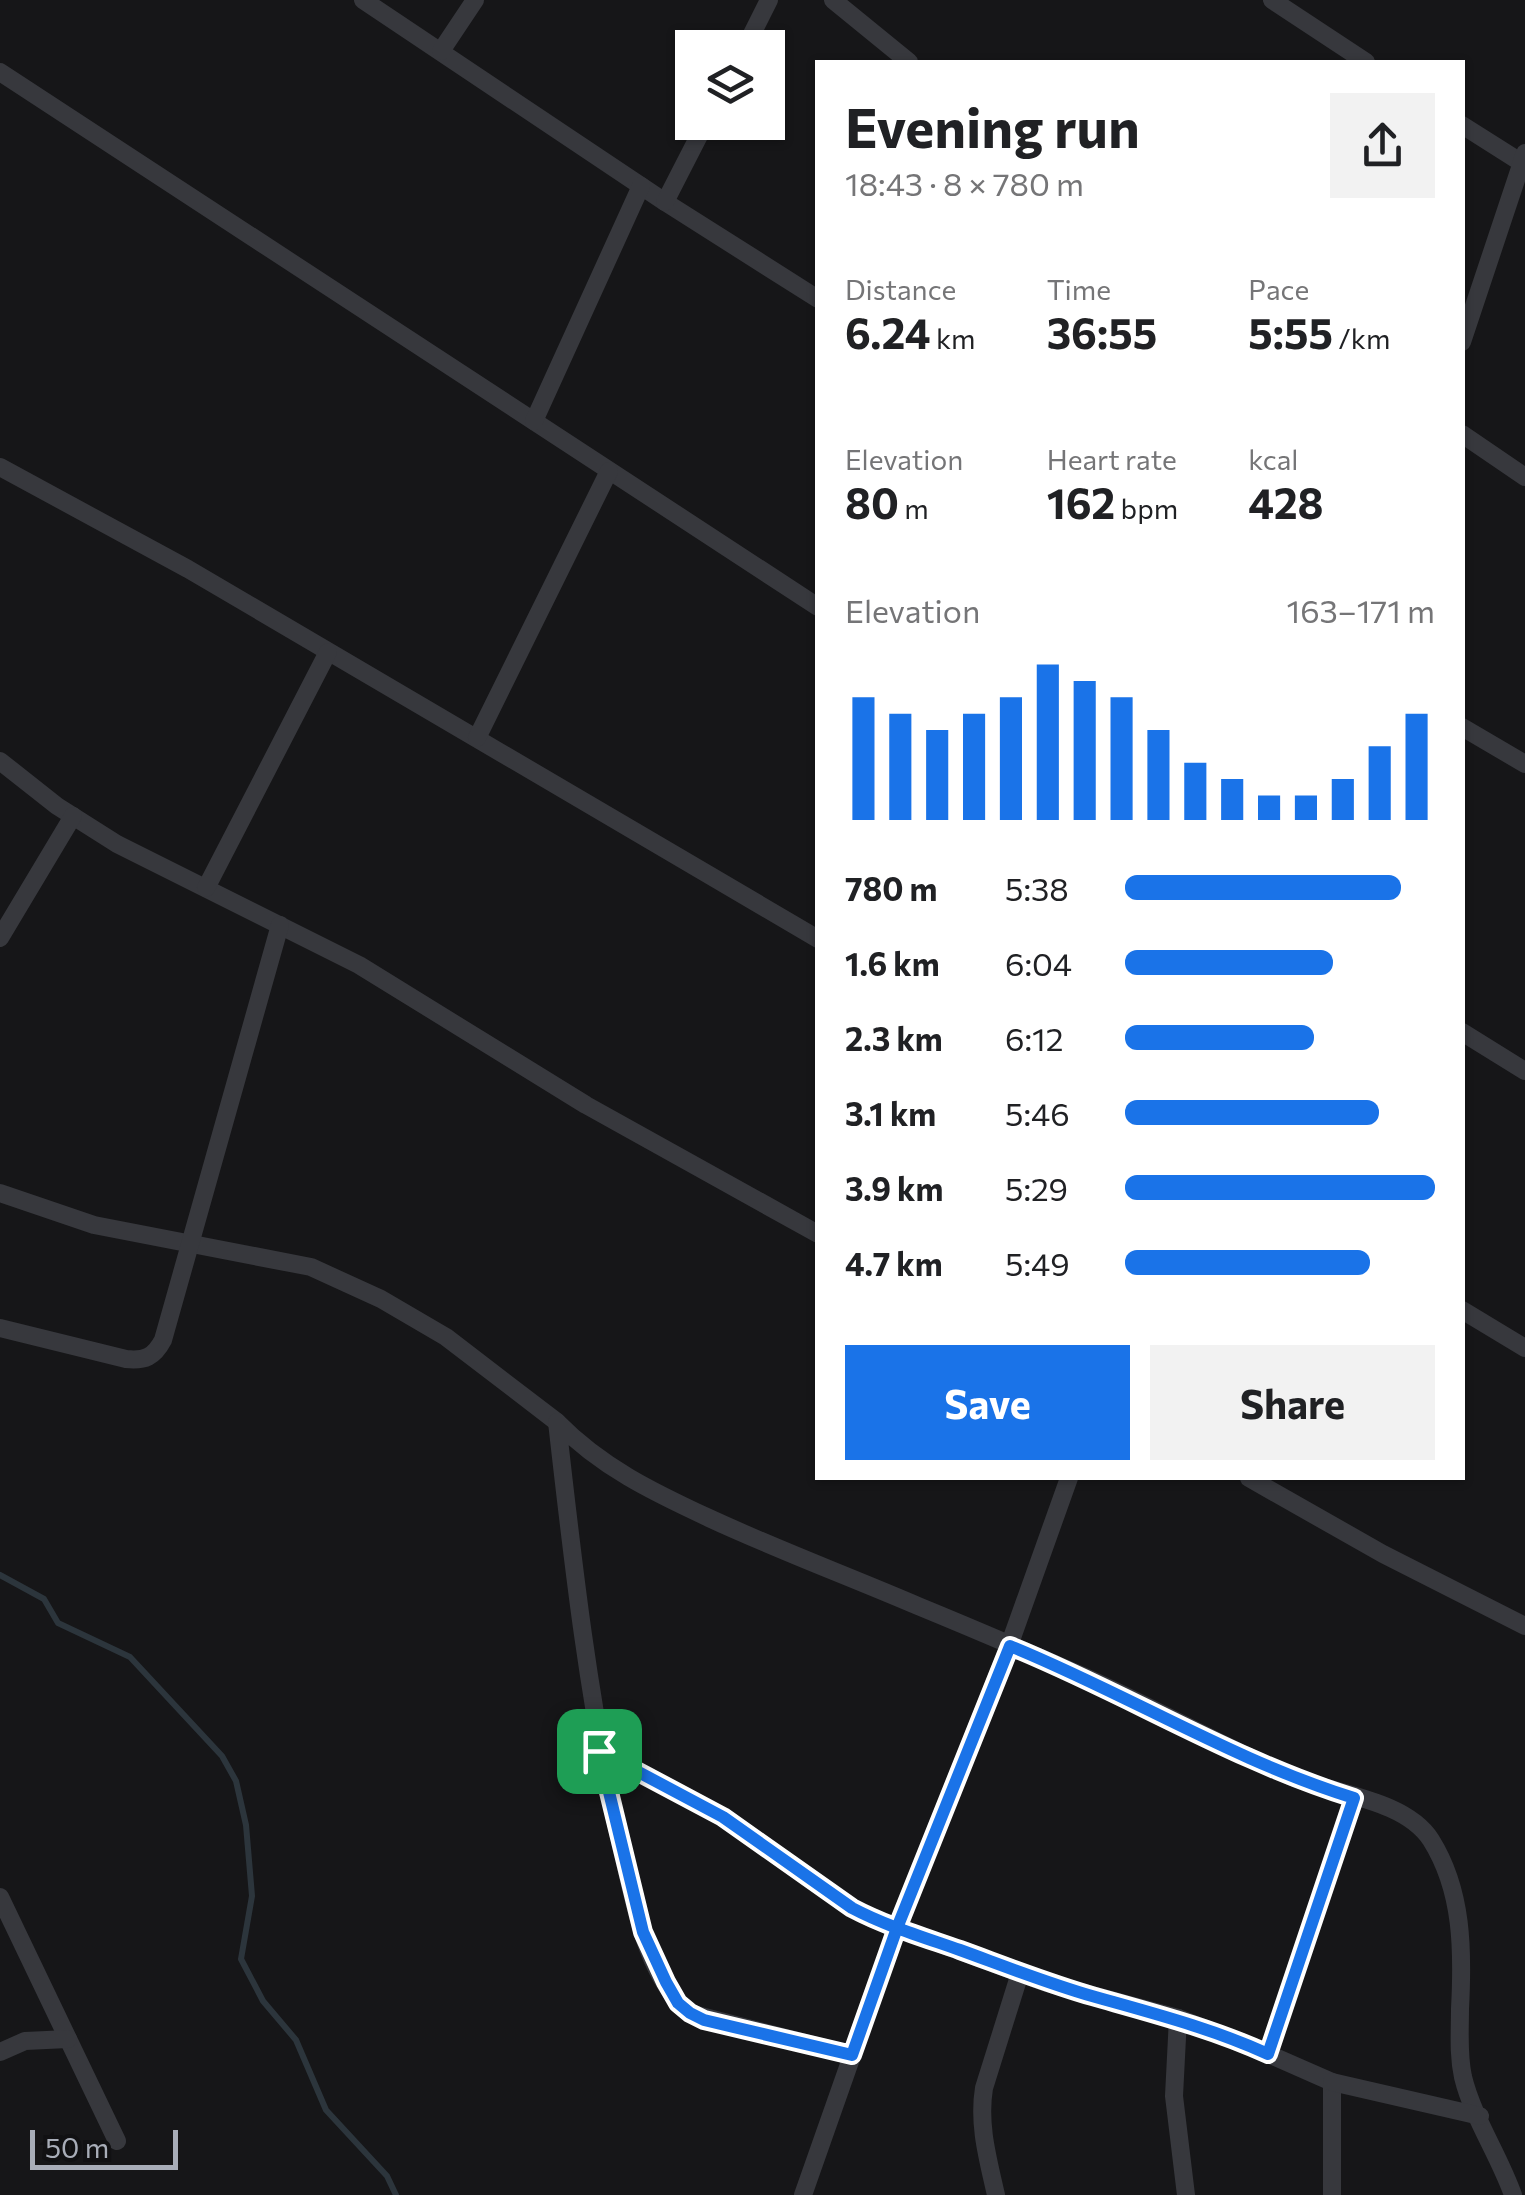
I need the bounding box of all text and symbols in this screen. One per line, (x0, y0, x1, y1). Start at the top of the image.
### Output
map controls (675, 30, 785, 140)
button: layers (675, 30, 785, 140)
text: Evening run (845, 92, 1140, 159)
button: share (1330, 93, 1435, 198)
text: 18:43 · 8 × 780 m (845, 163, 1084, 203)
text: Distance (845, 272, 956, 306)
text: Time (1047, 272, 1111, 306)
text: Pace (1248, 272, 1309, 306)
text: 6.24 (845, 306, 931, 358)
text: 36:55 (1047, 306, 1157, 358)
text: 5:55 (1248, 306, 1333, 358)
text: km (931, 321, 976, 355)
text: /km (1333, 321, 1390, 355)
text: Elevation (845, 442, 963, 476)
text: Heart rate (1047, 442, 1177, 476)
text: kcal (1248, 442, 1298, 476)
text: 80 (845, 476, 899, 528)
text: 162 (1047, 476, 1115, 528)
text: 428 (1248, 476, 1323, 528)
text: m (899, 491, 929, 525)
text: bpm (1115, 491, 1178, 525)
text: Elevation (845, 590, 980, 630)
text: 163–171 m (1287, 590, 1435, 630)
text: 780 m (845, 868, 937, 908)
text: 5:38 (1005, 868, 1069, 908)
text: 1.6 km (845, 943, 940, 983)
text: 6:04 (1005, 943, 1072, 983)
text: 2.3 km (845, 1018, 943, 1058)
text: 6:12 (1005, 1018, 1063, 1058)
text: 3.1 km (845, 1093, 936, 1133)
text: 5:46 (1005, 1093, 1070, 1133)
text: 3.9 km (845, 1168, 943, 1208)
text: 5:29 (1005, 1168, 1068, 1208)
text: 4.7 km (845, 1243, 943, 1283)
text: 5:49 (1005, 1243, 1070, 1283)
button: Save (845, 1345, 1130, 1460)
button: Share (1150, 1345, 1435, 1460)
pin (557, 1709, 642, 1794)
icon: arrive (572, 1724, 627, 1779)
scale bar (30, 2125, 178, 2170)
text: 50 m (45, 2130, 109, 2164)

